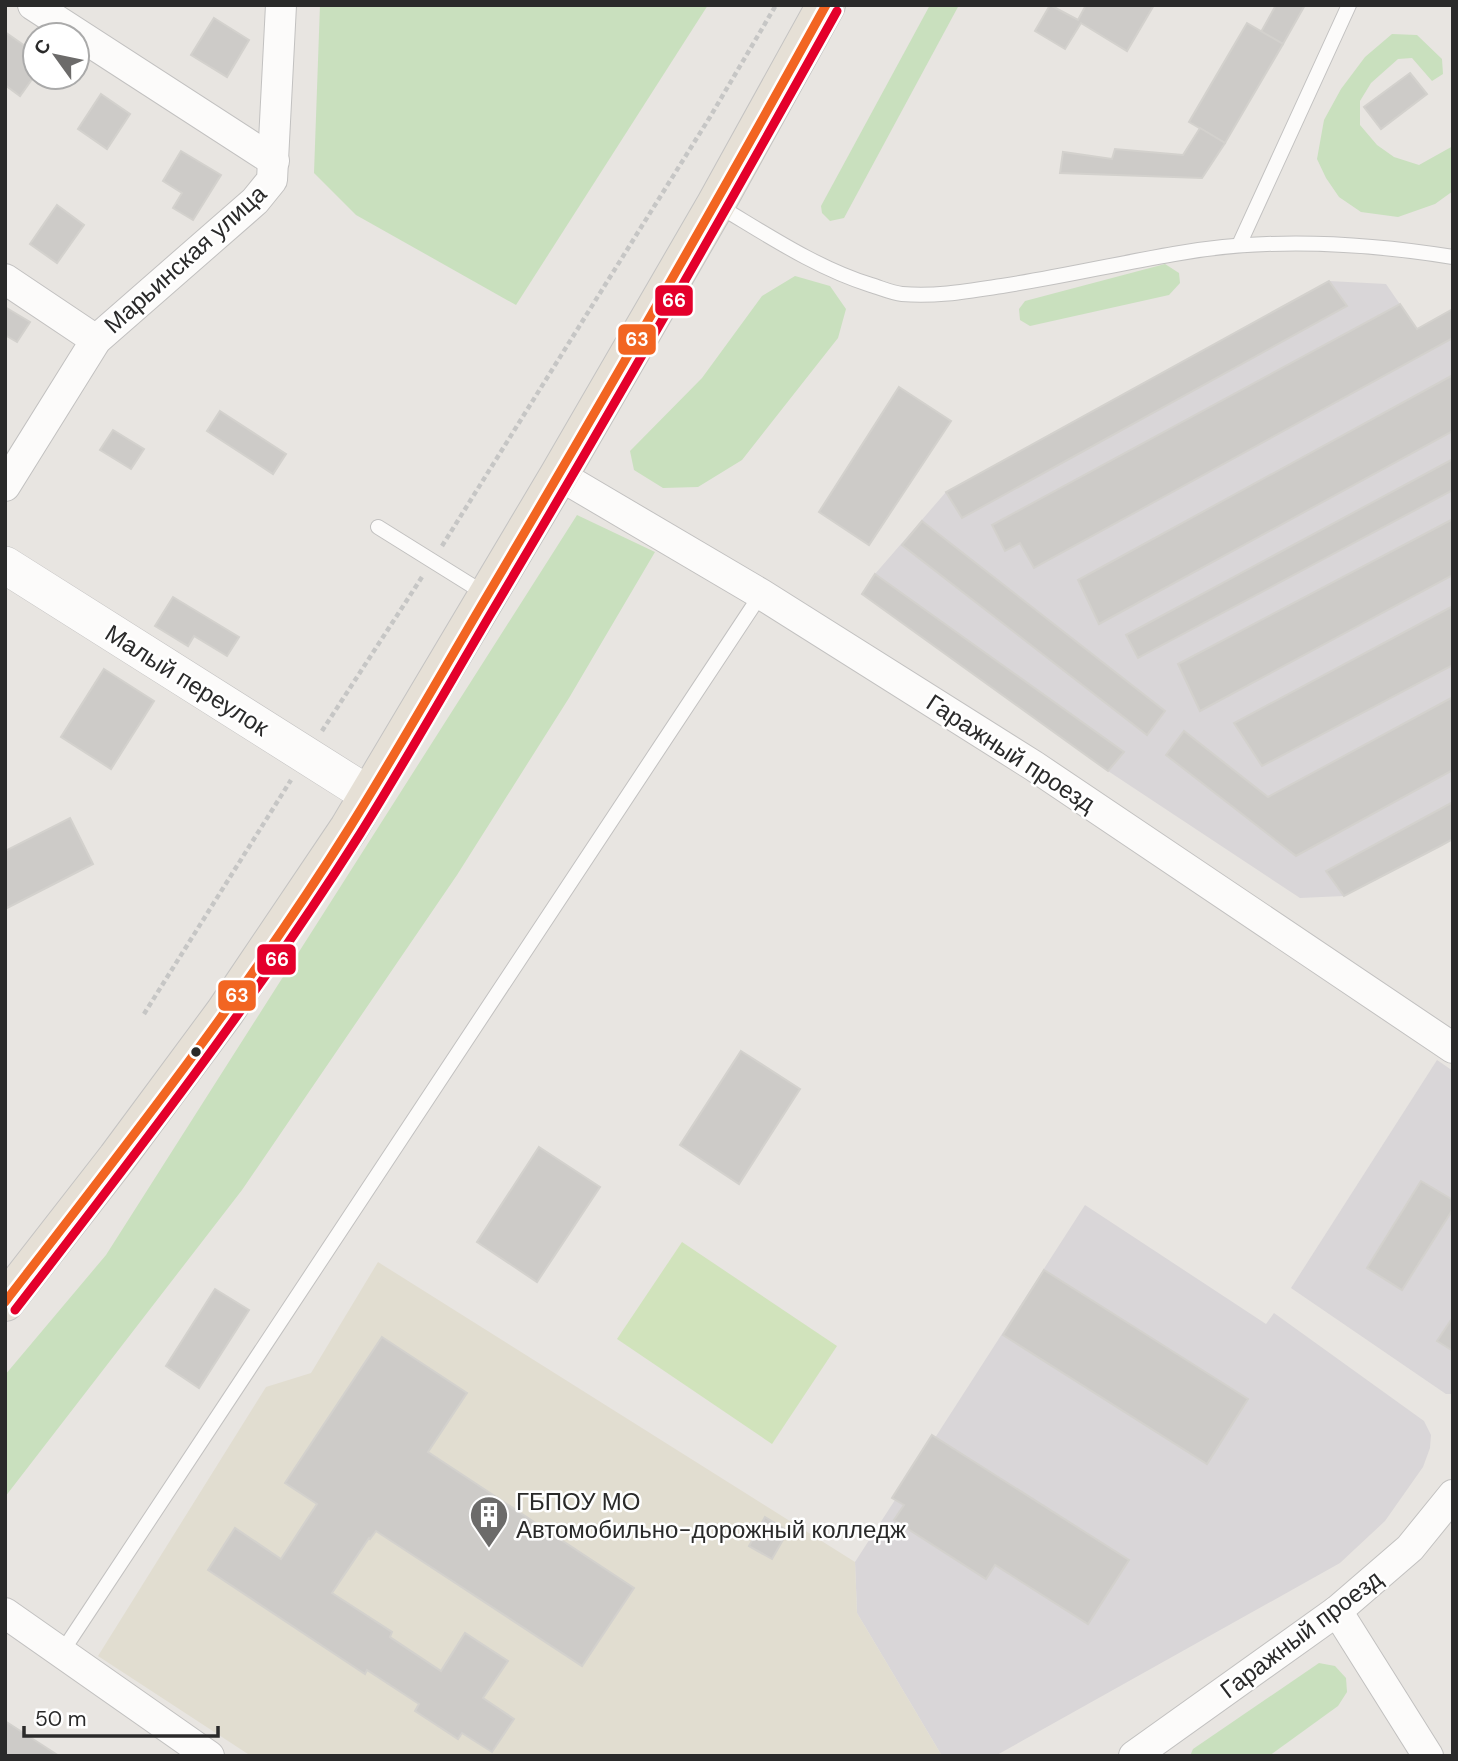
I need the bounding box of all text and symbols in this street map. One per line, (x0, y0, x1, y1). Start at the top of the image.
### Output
north arrow (21, 21, 91, 91)
text: С (28, 34, 57, 60)
street label: Марьинская улица (97, 178, 273, 340)
line badge: 66 (654, 284, 694, 317)
text: 66 (662, 288, 686, 313)
line badge: 63 (617, 323, 657, 356)
text: 63 (625, 327, 649, 352)
street label: Малый переулок (99, 617, 275, 743)
street label: Гаражный проезд (921, 687, 1101, 819)
line badge: 66 (256, 943, 297, 976)
text: 66 (265, 947, 289, 972)
line badge: 63 (217, 979, 257, 1012)
text: 63 (225, 983, 249, 1008)
unlabelled marker (189, 1045, 203, 1059)
place label: ГБПОУ МО Автомобильно-дорожный колледж (516, 1486, 906, 1545)
building icon: ГБПОУ МО Автомобильно-дорожный колледж (468, 1494, 510, 1549)
street label: Гаражный проезд (1214, 1563, 1388, 1705)
scale bar (24, 1694, 219, 1738)
text: 50 m (35, 1705, 86, 1733)

